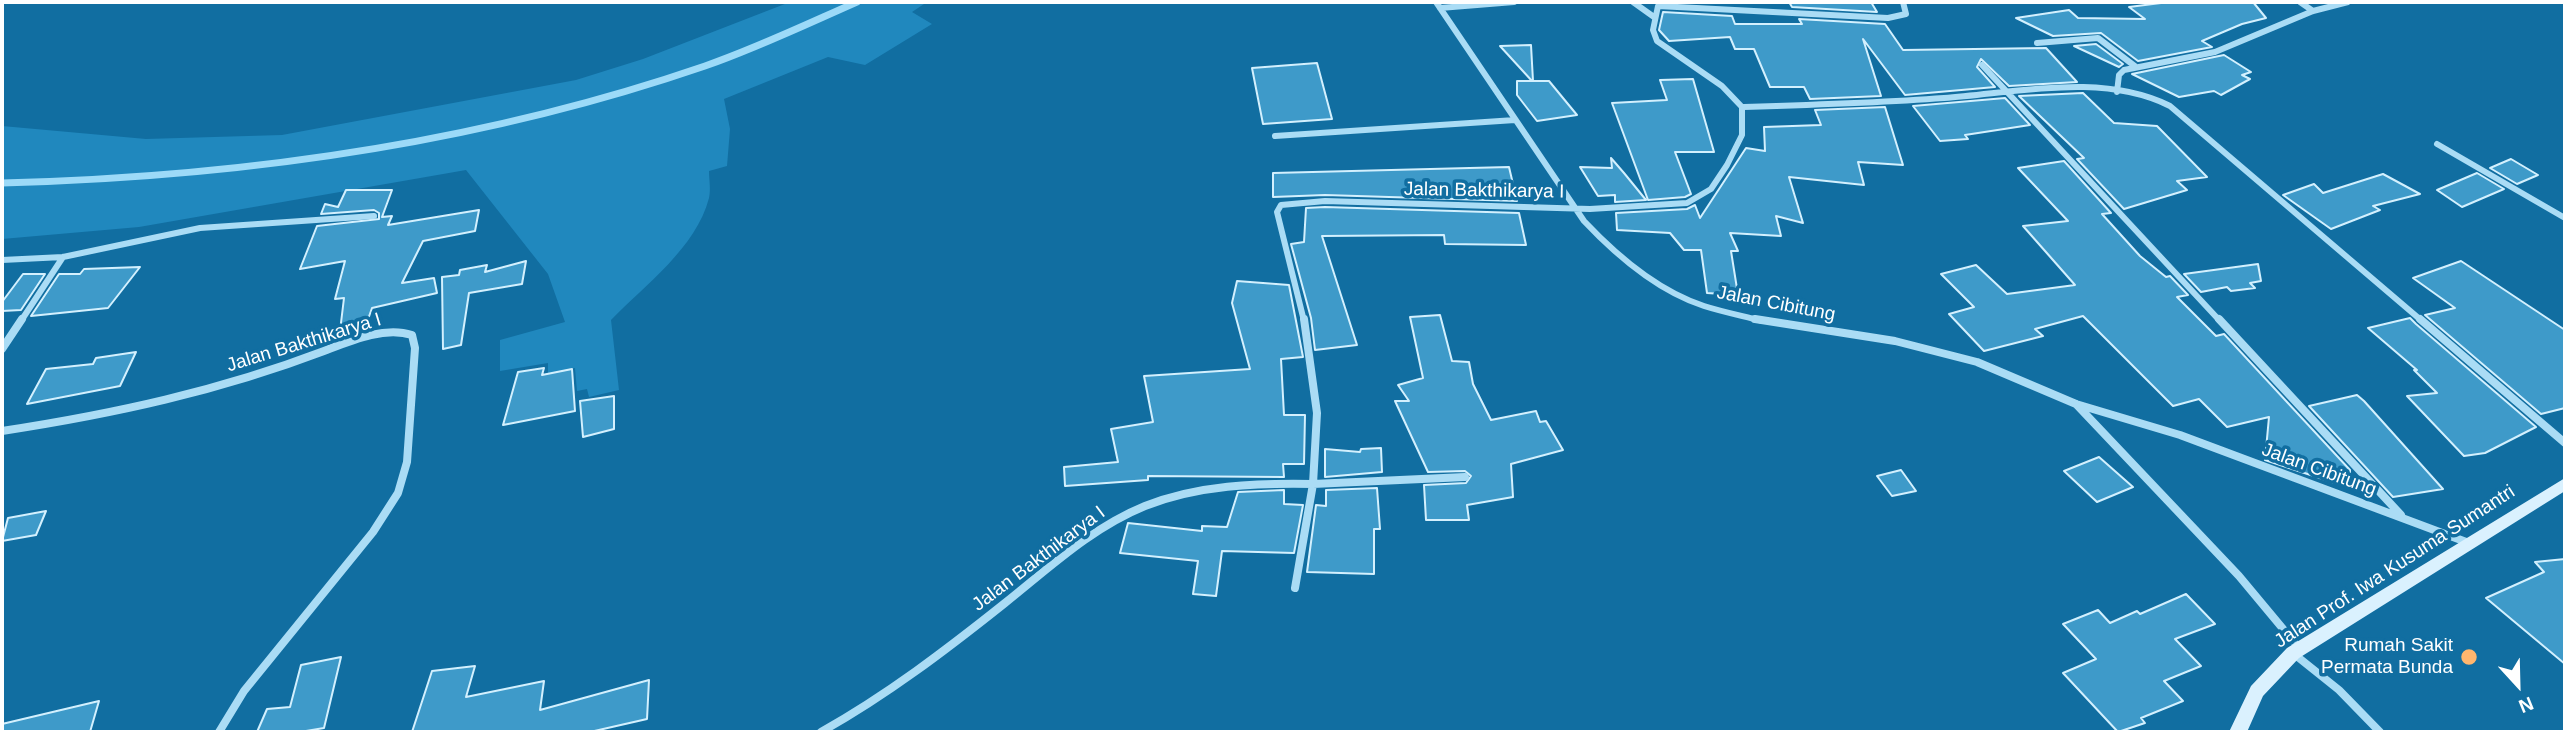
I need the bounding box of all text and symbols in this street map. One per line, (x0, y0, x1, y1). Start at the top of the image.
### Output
street label: Jalan Bakthikarya I (1404, 178, 1564, 204)
street label: Jalan Cibitung (1715, 281, 1837, 327)
street label: Jalan Bakthikarya I (224, 309, 384, 377)
street label: Jalan Cibitung (2259, 439, 2379, 501)
street label: Jalan Prof. Iwa Kusuma Sumantri (2271, 481, 2519, 653)
street label: Jalan Bakthikarya I (968, 502, 1110, 616)
place label: Rumah Sakit Permata Bunda (2321, 635, 2453, 679)
marker: Rumah Sakit Permata Bunda (2459, 647, 2479, 667)
north arrow (2483, 650, 2553, 720)
text: N (2516, 693, 2536, 717)

